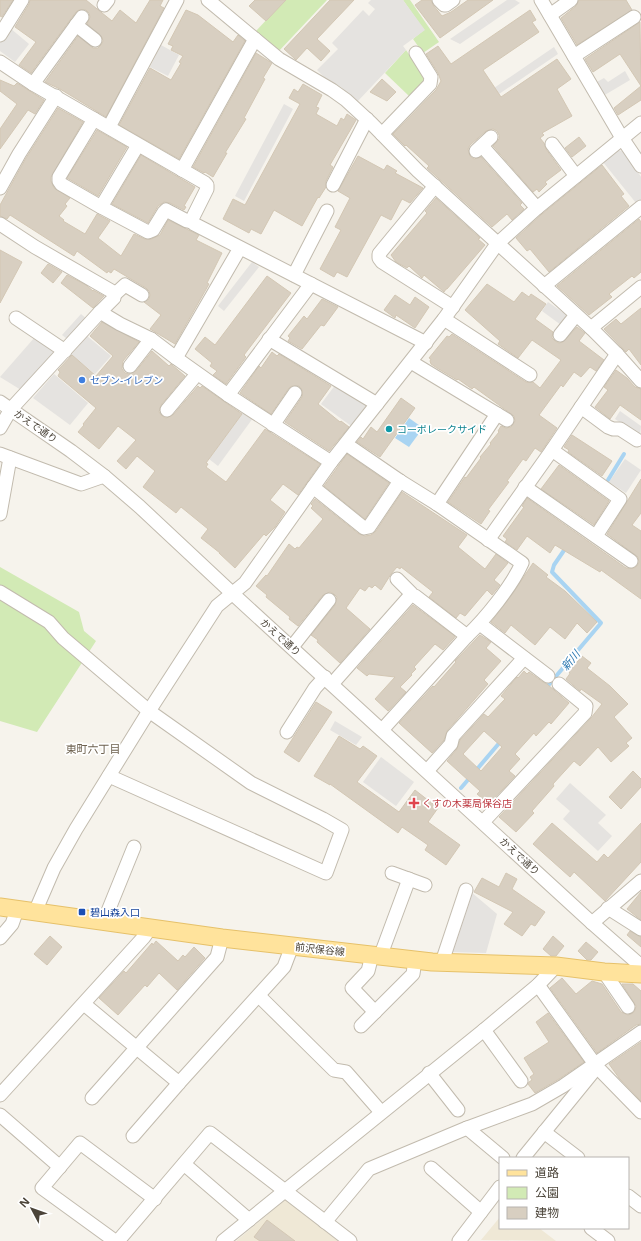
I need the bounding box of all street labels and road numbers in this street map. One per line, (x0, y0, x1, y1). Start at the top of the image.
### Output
street label: かえで通り (12, 406, 60, 446)
street label: かえで通り (258, 615, 304, 659)
street label: かえで通り (497, 834, 543, 878)
street label: 前沢保谷線 (294, 939, 346, 959)

